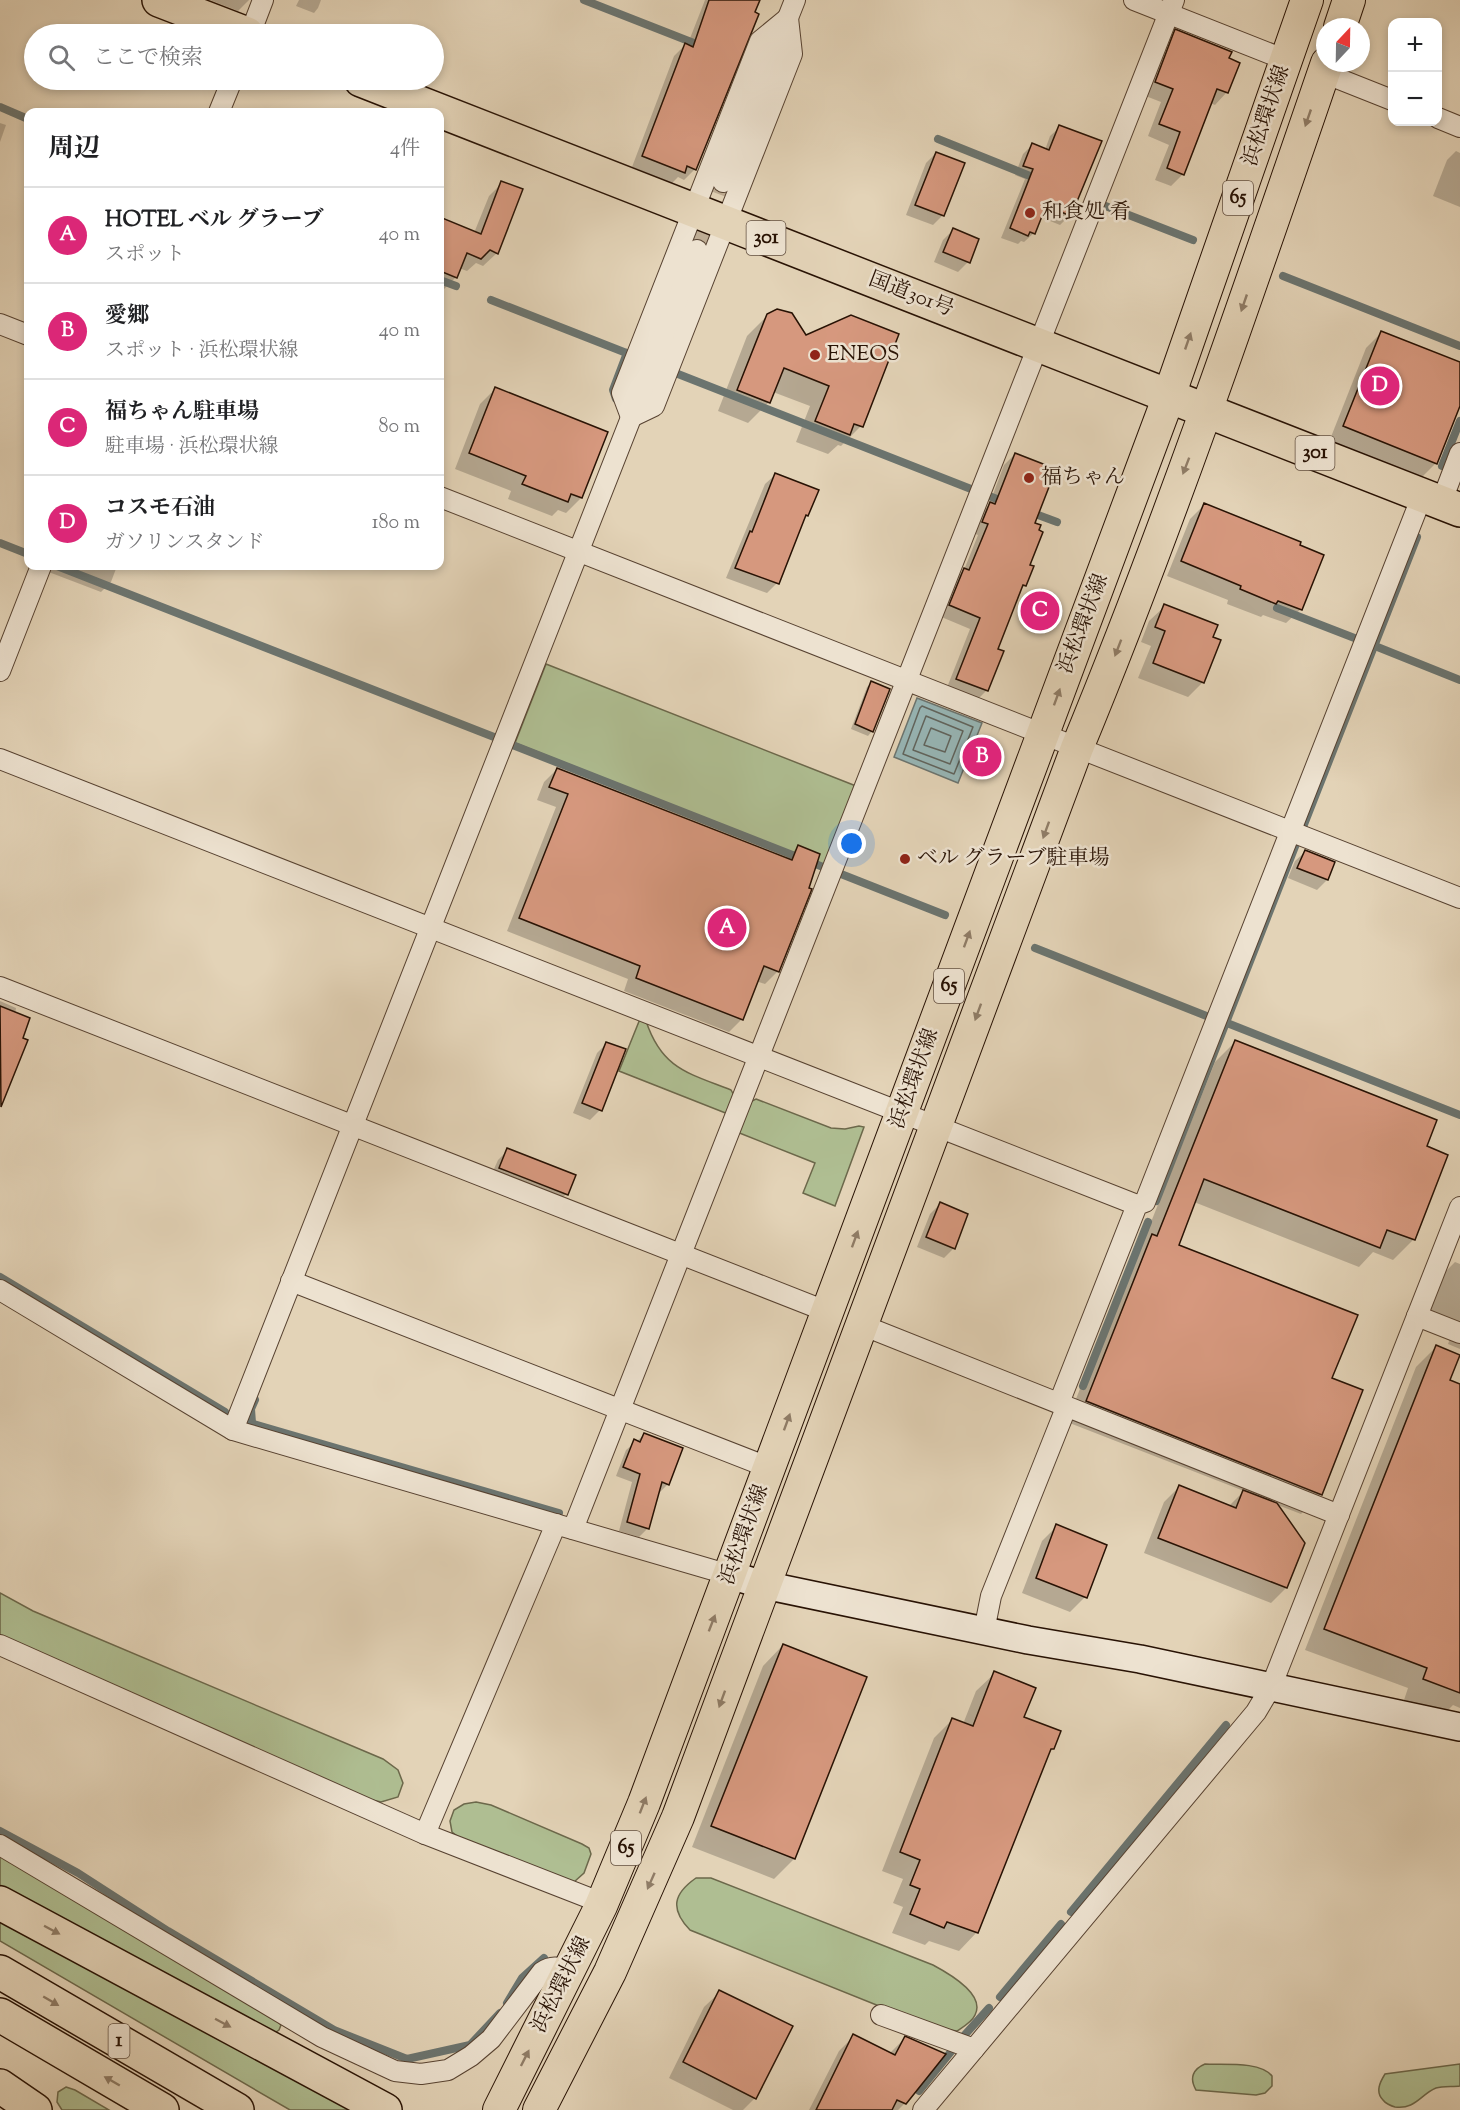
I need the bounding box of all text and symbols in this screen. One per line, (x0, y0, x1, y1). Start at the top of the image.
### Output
north arrow (1316, 18, 1370, 72)
map controls (1388, 18, 1442, 126)
button: + (1388, 18, 1442, 72)
search box (24, 24, 444, 90)
icon: search (45, 41, 78, 74)
text: ここで検索 (93, 43, 203, 75)
street label: 浜松環状線 (1236, 61, 1298, 171)
button: − (1388, 72, 1442, 126)
one-way arrow (1303, 109, 1313, 127)
text: 周辺 (48, 131, 100, 168)
text: 4件 (390, 135, 420, 164)
road number: 65 (1223, 181, 1253, 215)
place label: 和食処 肴 (1042, 198, 1130, 228)
text: HOTEL ベル グラーブ (105, 205, 323, 237)
marker: 和食処 肴 (1023, 206, 1037, 220)
text: A (59, 221, 76, 250)
text: 40 m (379, 221, 420, 250)
road number: 301 (746, 221, 786, 255)
text: スポット (105, 241, 185, 270)
street label: 国道301号 (864, 265, 958, 325)
one-way arrow (1239, 294, 1249, 312)
text: 愛郷 (105, 301, 149, 333)
text: B (61, 317, 74, 346)
text: 40 m (379, 317, 420, 346)
one-way arrow (1184, 332, 1194, 350)
text: スポット · 浜松環状線 (105, 337, 299, 366)
place label: ENEOS (827, 340, 900, 370)
marker: ENEOS (808, 348, 822, 362)
pin: D (1360, 364, 1400, 408)
text: 福ちゃん駐車場 (105, 397, 259, 429)
text: C (59, 413, 76, 442)
text: 80 m (379, 413, 420, 442)
text: 駐車場 · 浜松環状線 (105, 433, 279, 462)
road number: 301 (1296, 436, 1334, 470)
one-way arrow (1181, 457, 1191, 475)
place label: 福ちゃん (1041, 463, 1125, 493)
marker: 福ちゃん (1022, 471, 1036, 485)
text: コスモ石油 (105, 493, 215, 525)
text: D (60, 509, 75, 538)
text: 180 m (372, 509, 420, 538)
text: ガソリンスタンド (105, 529, 264, 558)
street label: 浜松環状線 (1051, 570, 1117, 678)
pin: C (1020, 588, 1060, 634)
one-way arrow (1113, 640, 1123, 658)
one-way arrow (1053, 688, 1062, 706)
pin: B (962, 734, 1002, 780)
one-way arrow (1041, 821, 1051, 839)
your location (837, 829, 866, 858)
place label: ベル グラーブ駐車場 (917, 844, 1109, 874)
marker: ベル グラーブ駐車場 (898, 852, 912, 866)
pin: A (708, 906, 746, 950)
one-way arrow (962, 929, 972, 947)
road number: 65 (934, 969, 964, 1003)
one-way arrow (973, 1004, 983, 1022)
street label: 浜松環状線 (883, 1025, 947, 1133)
one-way arrow (850, 1230, 860, 1248)
one-way arrow (782, 1413, 792, 1431)
street label: 浜松環状線 (713, 1481, 777, 1589)
one-way arrow (708, 1614, 717, 1632)
one-way arrow (717, 1690, 726, 1708)
one-way arrow (639, 1796, 649, 1814)
road number: 65 (611, 1831, 641, 1865)
one-way arrow (647, 1872, 656, 1889)
one-way arrow (43, 1925, 60, 1935)
street label: 浜松環状線 (525, 1931, 599, 2039)
one-way arrow (42, 1996, 59, 2006)
one-way arrow (215, 2018, 232, 2028)
road number: 1 (108, 2024, 130, 2058)
one-way arrow (520, 2049, 530, 2067)
one-way arrow (104, 2075, 120, 2086)

